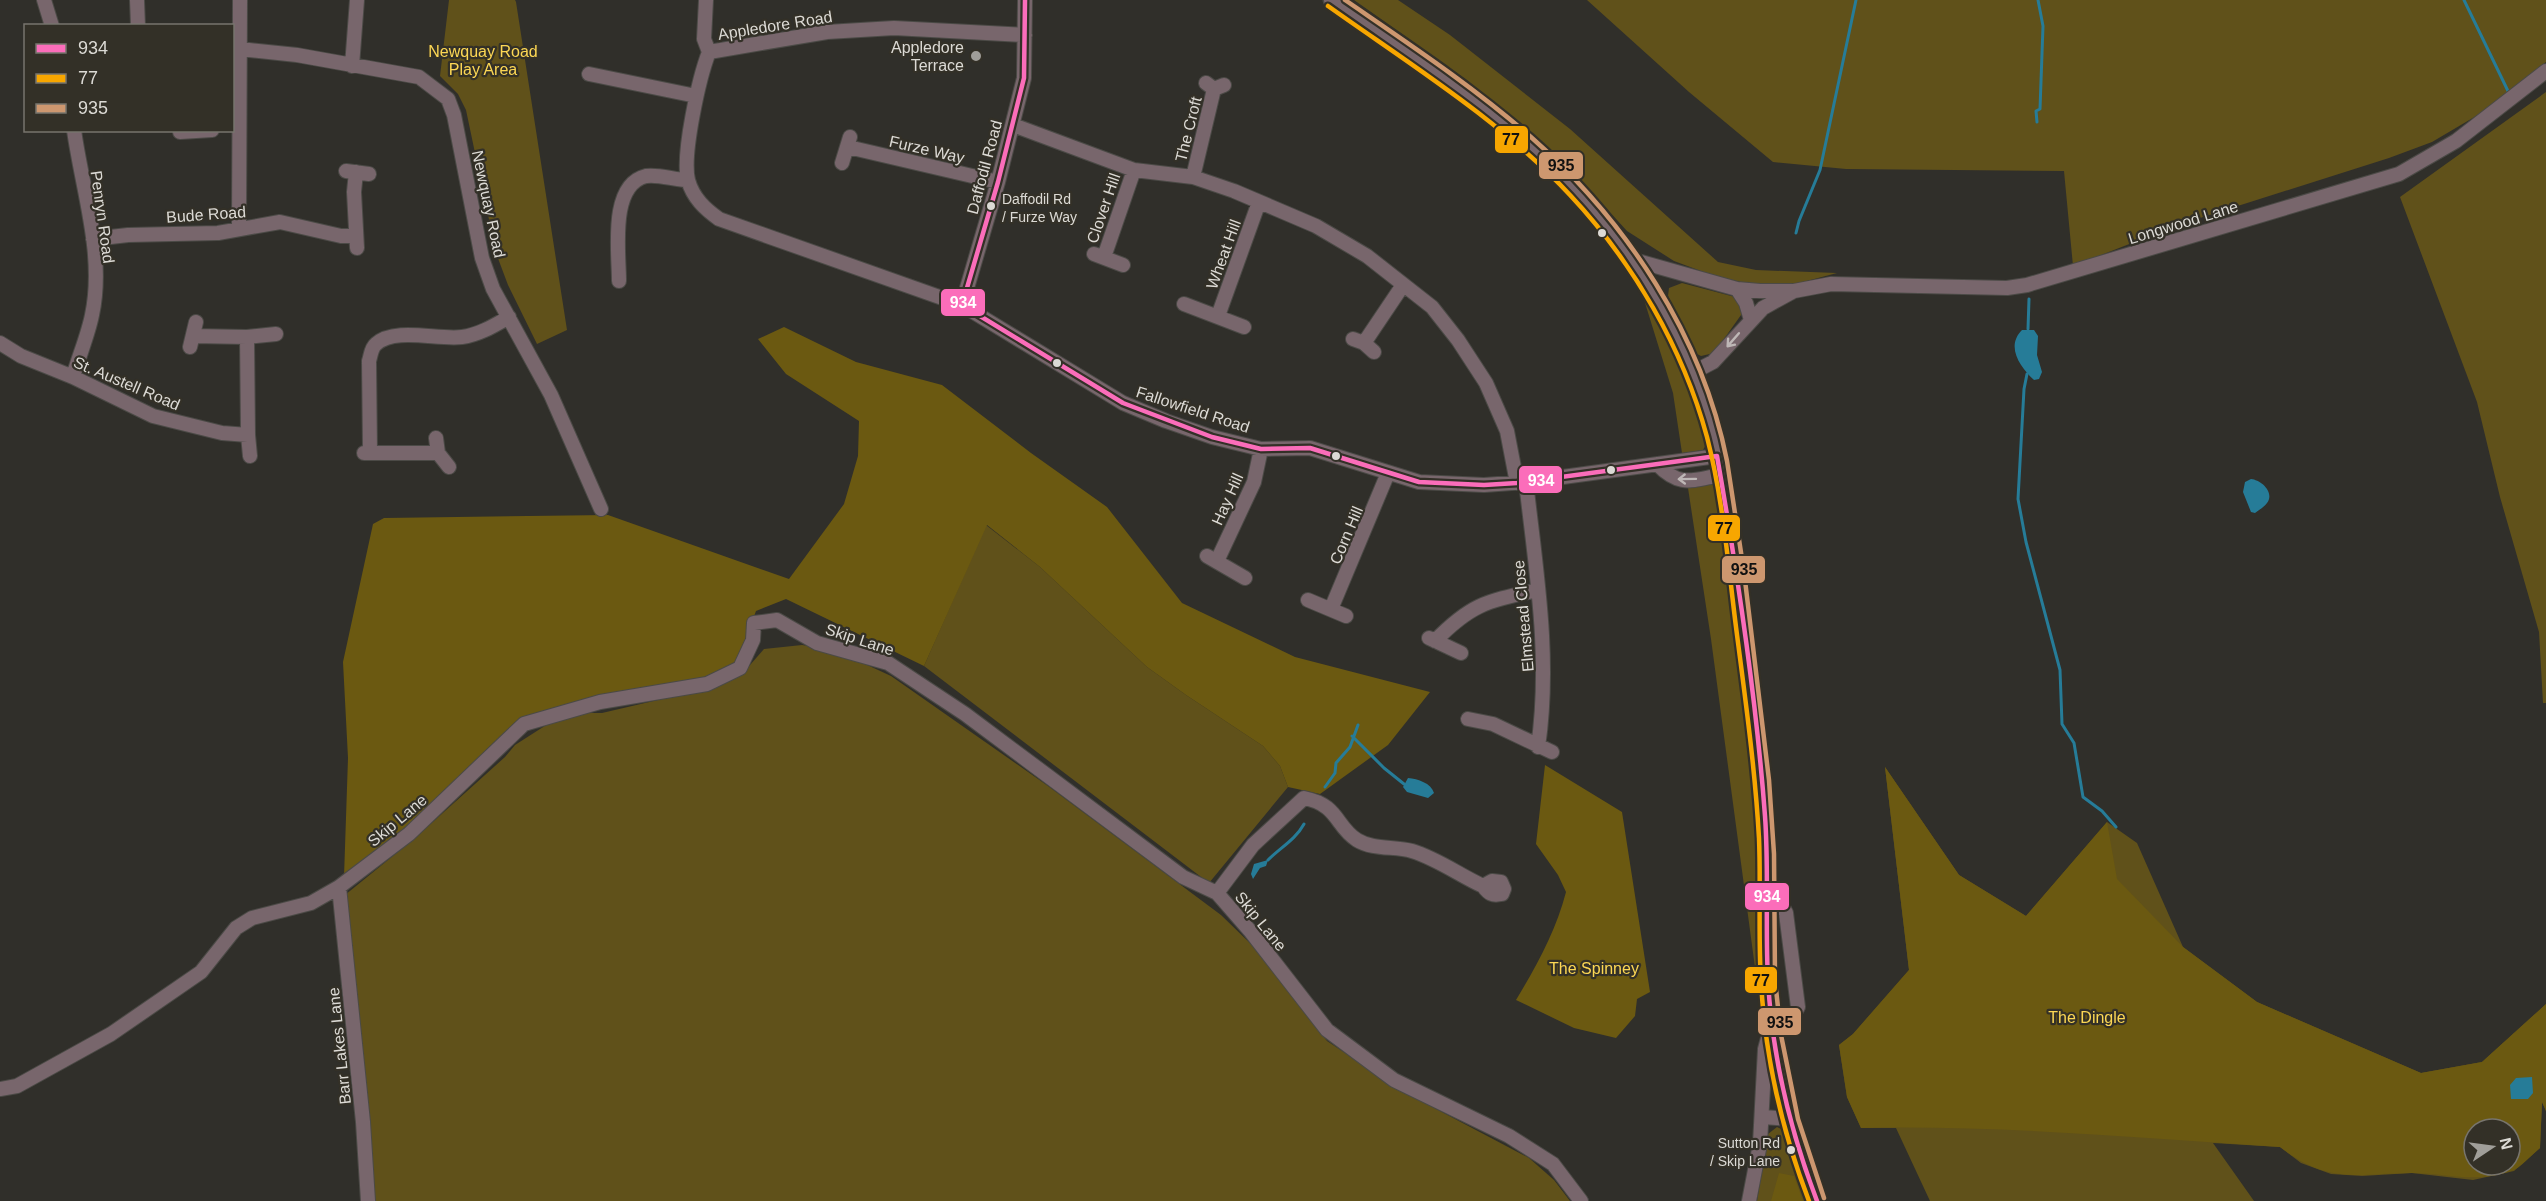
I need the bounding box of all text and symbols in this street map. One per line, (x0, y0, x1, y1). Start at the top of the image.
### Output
street label: Appledore Road (717, 8, 834, 43)
legend (24, 24, 234, 132)
text: 934 (78, 38, 108, 58)
place label: Appledore Terrace (891, 39, 964, 74)
park label: Newquay Road Play Area (428, 43, 538, 78)
marker: Appledore Terrace (969, 49, 983, 63)
text: 77 (78, 68, 98, 88)
street label: The Croft (1172, 94, 1205, 164)
text: 935 (78, 98, 108, 118)
street label: Daffodil Road (964, 118, 1005, 216)
line badge: 77 (1494, 125, 1529, 154)
text: 77 (1502, 131, 1520, 148)
street label: Furze Way (888, 133, 966, 166)
street label: Newquay Road (469, 149, 508, 259)
line badge: 935 (1538, 151, 1584, 180)
text: 935 (1548, 157, 1574, 174)
street label: Penryn Road (88, 170, 117, 264)
street label: Clover Hill (1084, 171, 1123, 245)
place label: Daffodil Rd / Furze Way (1002, 191, 1077, 225)
street label: Longwood Lane (2126, 198, 2240, 247)
marker: Daffodil Rd / Furze Way (985, 200, 997, 212)
street label: Bude Road (166, 203, 247, 226)
street label: Wheat Hill (1203, 217, 1244, 291)
unlabelled marker (1596, 227, 1608, 239)
line badge: 934 (940, 288, 986, 317)
text: 934 (950, 294, 976, 311)
one-way arrow (1726, 332, 1740, 347)
street label: St. Austell Road (71, 353, 183, 414)
unlabelled marker (1051, 357, 1063, 369)
street label: Fallowfield Road (1134, 383, 1252, 436)
unlabelled marker (1330, 450, 1342, 462)
unlabelled marker (1605, 464, 1617, 476)
line badge: 934 (1518, 465, 1563, 494)
street label: Hay Hill (1208, 471, 1246, 528)
text: 934 (1528, 472, 1554, 489)
one-way arrow (1677, 473, 1697, 485)
street label: Corn Hill (1327, 504, 1366, 567)
line badge: 77 (1707, 514, 1741, 542)
text: 77 (1715, 520, 1733, 537)
line badge: 935 (1721, 555, 1766, 584)
street label: Elmstead Close (1510, 559, 1537, 673)
text: 935 (1731, 561, 1757, 578)
street label: Skip Lane (823, 620, 896, 659)
street label: Skip Lane (365, 791, 430, 850)
line badge: 934 (1744, 882, 1790, 911)
street label: Skip Lane (1232, 888, 1290, 954)
text: 934 (1754, 888, 1780, 905)
park label: The Spinney (1549, 960, 1639, 977)
line badge: 77 (1744, 966, 1778, 994)
text: 77 (1752, 972, 1770, 989)
street label: Barr Lakes Lane (325, 987, 354, 1105)
line badge: 935 (1757, 1007, 1802, 1036)
park label: The Dingle (2048, 1009, 2126, 1026)
text: 935 (1767, 1014, 1793, 1031)
north arrow (2462, 1117, 2522, 1177)
place label: Sutton Rd / Skip Lane (1710, 1135, 1780, 1169)
text: N (2497, 1136, 2516, 1151)
marker: Sutton Rd / Skip Lane (1785, 1144, 1797, 1156)

